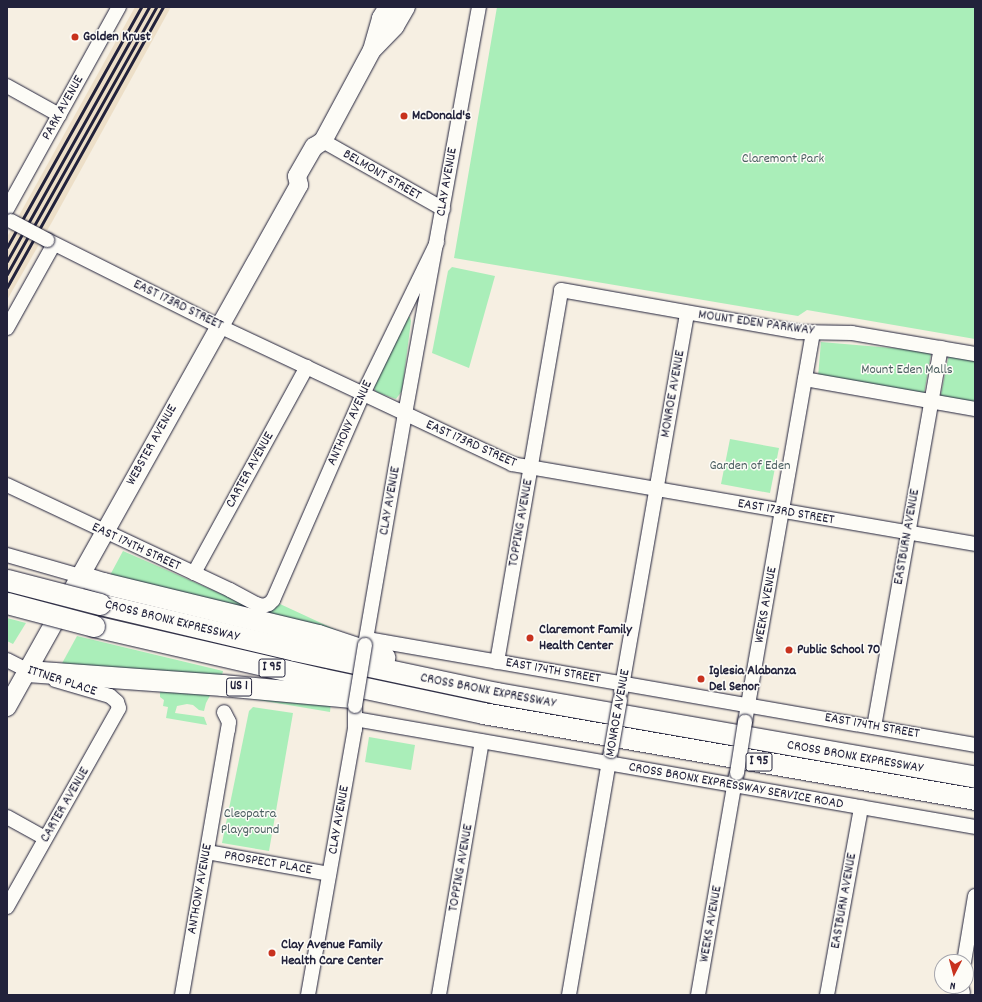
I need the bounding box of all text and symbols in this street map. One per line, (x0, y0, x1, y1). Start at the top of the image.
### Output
place label: Golden Krust (83, 29, 151, 45)
marker: Golden Krust (70, 32, 80, 42)
street label: PARK AVENUE (38, 73, 88, 143)
place label: McDonald's (412, 108, 471, 124)
marker: McDonald's (399, 111, 409, 121)
street label: BELMONT STREET (340, 146, 424, 204)
street label: CLAY AVENUE (433, 146, 461, 218)
park label: Claremont Park (742, 151, 824, 167)
street label: EAST 173RD STREET (130, 276, 226, 334)
street label: MOUNT EDEN PARKWAY (697, 307, 815, 339)
street label: MONROE AVENUE (657, 349, 689, 439)
park label: Mount Eden Malls (861, 362, 953, 378)
street label: ANTHONY AVENUE (324, 378, 376, 468)
street label: WEBSTER AVENUE (123, 402, 181, 488)
street label: EAST 173RD STREET (423, 416, 519, 472)
street label: CARTER AVENUE (222, 429, 278, 511)
park label: Garden of Eden (709, 458, 791, 474)
street label: CLAY AVENUE (376, 465, 404, 537)
street label: TOPPING AVENUE (505, 478, 537, 568)
street label: EASTBURN AVENUE (890, 488, 924, 586)
street label: EAST 173RD STREET (736, 495, 836, 529)
street label: EAST 174TH STREET (89, 519, 183, 575)
street label: WEEKS AVENUE (751, 565, 781, 645)
street label: CROSS BRONX EXPRESSWAY (103, 596, 241, 646)
place label: Claremont Family Health Center (539, 622, 632, 654)
marker: Claremont Family Health Center (524, 632, 536, 644)
place label: Public School 70 (797, 642, 880, 658)
marker: Public School 70 (784, 645, 794, 655)
street label: EAST 174TH STREET (504, 654, 602, 688)
road number: I 95 (258, 657, 286, 679)
street label: ITTNER PLACE (25, 662, 99, 700)
place label: Iglesia Alabanza Del Senor (709, 663, 796, 696)
street label: MONROE AVENUE (602, 668, 634, 758)
street label: CROSS BRONX EXPRESSWAY (419, 670, 557, 712)
marker: Iglesia Alabanza Del Senor (696, 674, 706, 684)
road number: US 1 (226, 676, 252, 698)
street label: EAST 174TH STREET (823, 709, 921, 743)
street label: CROSS BRONX EXPRESSWAY (786, 737, 924, 777)
road number: I 95 (745, 751, 773, 773)
street label: CROSS BRONX EXPRESSWAY SERVICE ROAD (627, 759, 845, 813)
street label: CARTER AVENUE (37, 764, 93, 846)
street label: CLAY AVENUE (325, 784, 353, 856)
park label: Cleopatra Playground (221, 806, 279, 838)
street label: TOPPING AVENUE (445, 823, 477, 913)
street label: ANTHONY AVENUE (184, 843, 216, 935)
street label: PROSPECT PLACE (223, 847, 313, 879)
street label: EASTBURN AVENUE (827, 852, 861, 950)
street label: WEEKS AVENUE (696, 884, 726, 964)
place label: Clay Avenue Family Health Care Center (281, 937, 383, 970)
marker: Clay Avenue Family Health Care Center (266, 947, 278, 959)
north arrow (934, 954, 974, 994)
text: N (949, 977, 956, 993)

